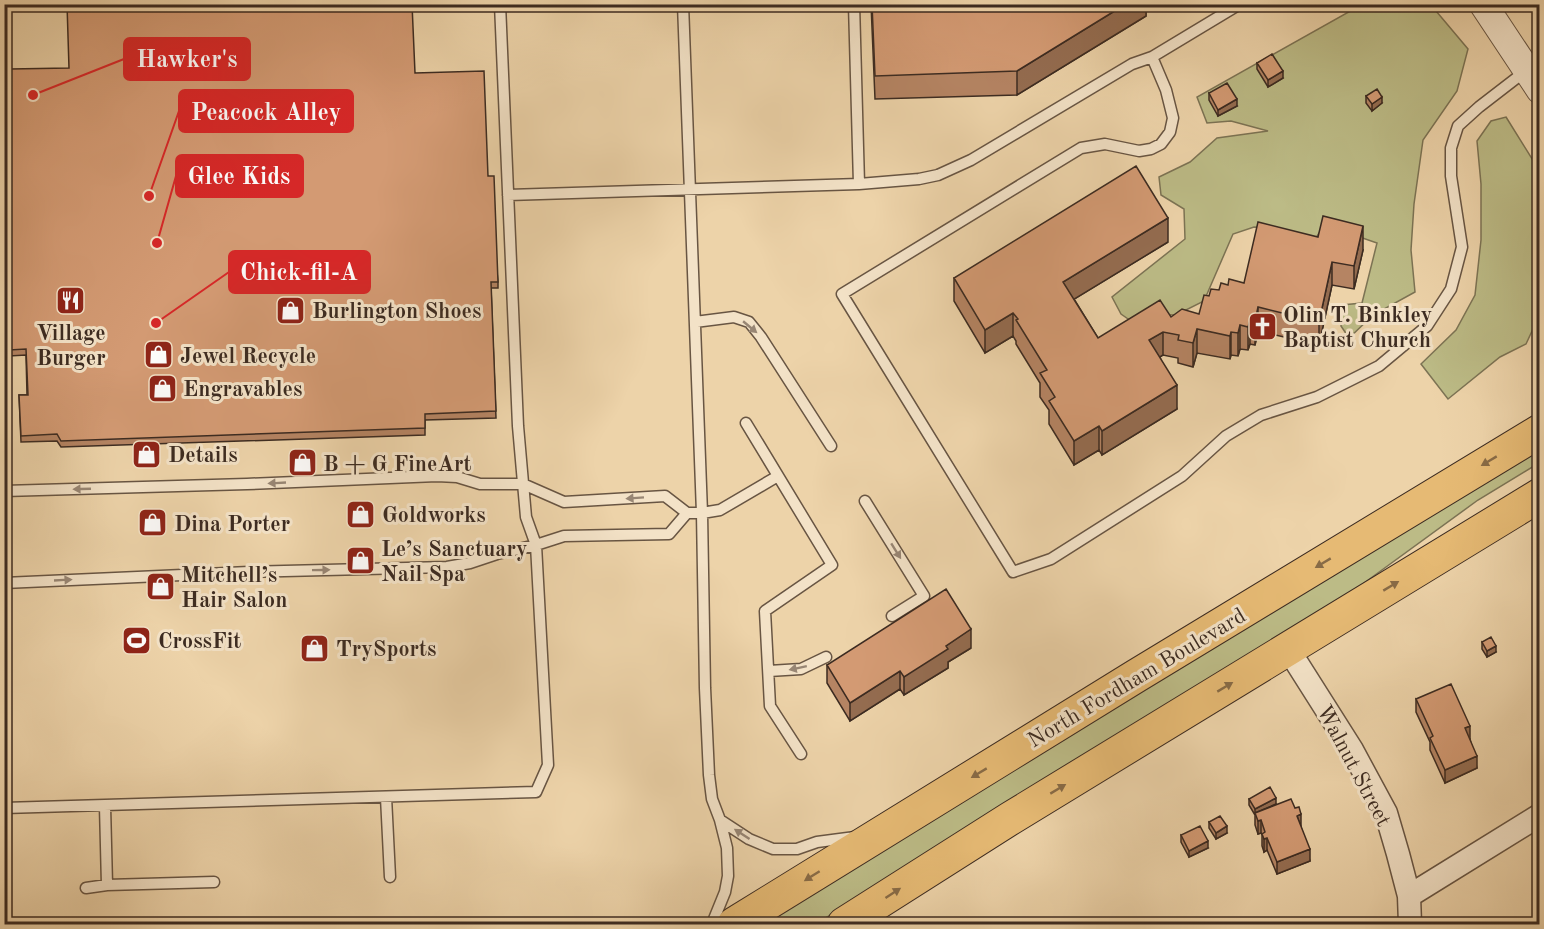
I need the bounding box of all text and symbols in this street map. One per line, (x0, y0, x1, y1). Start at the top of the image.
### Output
callout: Hawker's (124, 38, 250, 80)
text: Hawker's (136, 49, 238, 73)
callout: Peacock Alley (179, 90, 353, 132)
text: Peacock Alley (191, 102, 341, 126)
callout: Glee Kids (176, 155, 303, 197)
text: Glee Kids (188, 166, 290, 190)
callout: Chick-fil-A (229, 251, 370, 293)
text: Chick-fil-A (240, 262, 358, 286)
restaurant icon: Village Burger (55, 284, 87, 316)
shop icon: Burlington Shoes (275, 294, 307, 326)
place label: Burlington Shoes (312, 301, 481, 323)
place label: Olin T. Binkley Baptist Church (1283, 305, 1432, 352)
church icon: Olin T. Binkley Baptist Church (1246, 311, 1278, 343)
one-way arrow (742, 320, 758, 333)
place label: Village Burger (36, 323, 106, 370)
shop icon: Jewel Recycle (143, 339, 175, 371)
place label: Jewel Recycle (180, 346, 316, 368)
shop icon: Engravables (146, 372, 178, 404)
place label: Engravables (183, 379, 302, 401)
shop icon: Details (131, 438, 163, 470)
place label: Details (168, 445, 238, 467)
shop icon: B + G FineArt (286, 447, 318, 479)
place label: B + G FineArt (323, 454, 472, 476)
one-way arrow (1481, 456, 1498, 467)
one-way arrow (267, 478, 286, 488)
one-way arrow (72, 484, 91, 494)
one-way arrow (625, 493, 644, 502)
shop icon: Goldworks (345, 498, 377, 530)
place label: Goldworks (382, 505, 486, 527)
shop icon: Dina Porter (137, 507, 169, 539)
place label: Dina Porter (174, 514, 290, 536)
place label: Le’s Sanctuary Nail Spa (381, 539, 528, 586)
one-way arrow (890, 543, 901, 559)
shop icon: Le’s Sanctuary Nail Spa (344, 545, 376, 577)
one-way arrow (1315, 557, 1331, 568)
place label: Mitchell’s Hair Salon (181, 565, 287, 612)
one-way arrow (311, 566, 330, 575)
shop icon: Mitchell’s Hair Salon (144, 571, 176, 603)
one-way arrow (53, 576, 72, 585)
one-way arrow (1383, 580, 1399, 591)
street label: North Fordham Boulevard (1024, 605, 1250, 753)
sports icon: CrossFit (121, 624, 153, 656)
place label: CrossFit (158, 631, 241, 653)
shop icon: TrySports (299, 632, 331, 664)
place label: TrySports (336, 639, 437, 661)
one-way arrow (788, 664, 807, 673)
one-way arrow (1216, 682, 1233, 693)
street label: Walnut Street (1312, 701, 1394, 830)
one-way arrow (971, 767, 987, 778)
one-way arrow (1050, 784, 1066, 795)
one-way arrow (734, 829, 750, 840)
one-way arrow (804, 870, 820, 881)
one-way arrow (885, 888, 901, 899)

